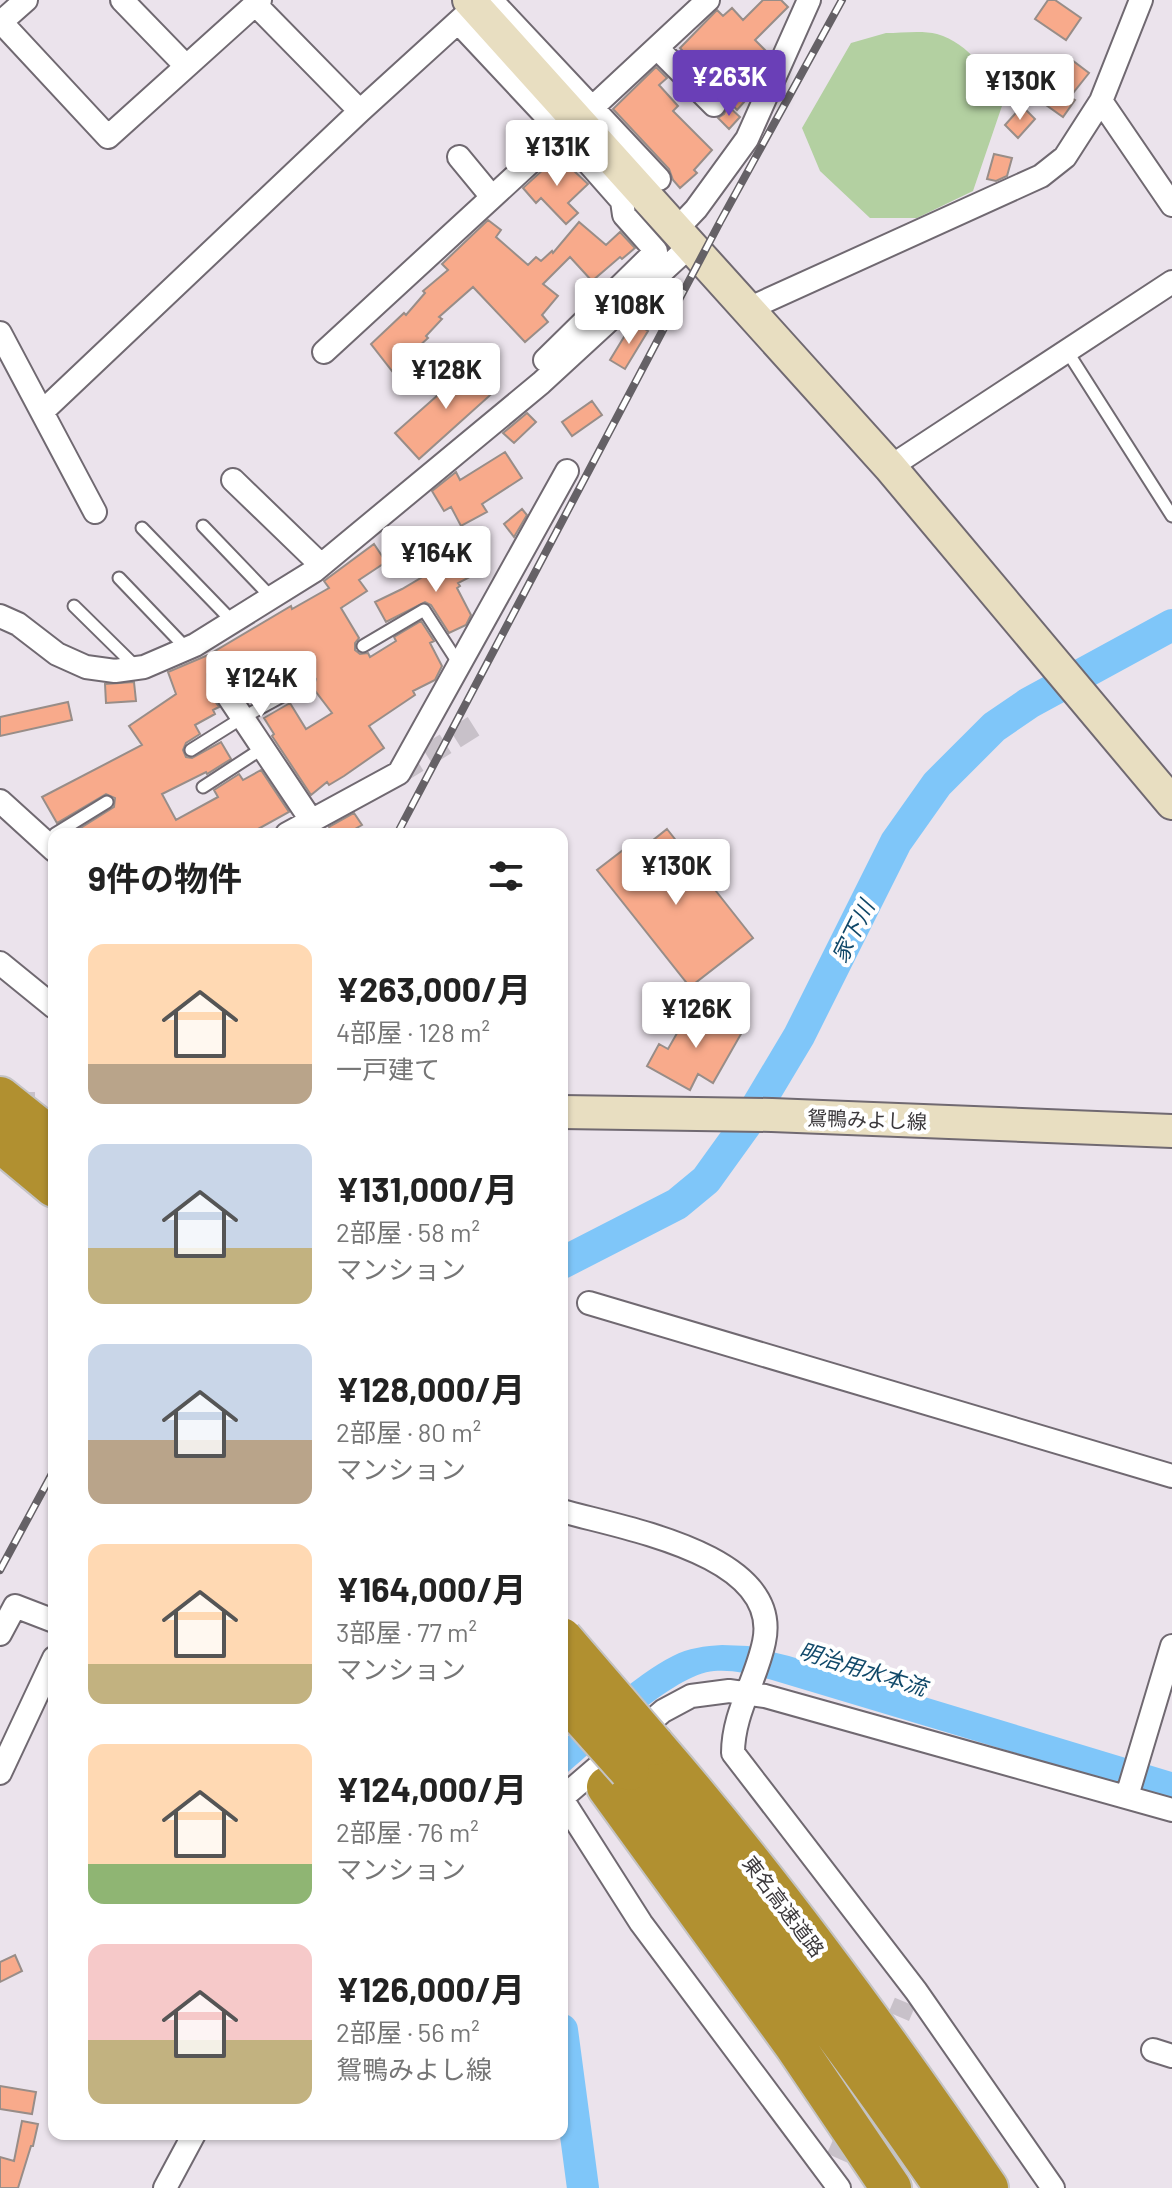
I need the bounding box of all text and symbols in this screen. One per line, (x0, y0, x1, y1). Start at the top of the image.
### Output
pin: ¥263K (673, 50, 785, 118)
pin: ¥130K (964, 54, 1076, 122)
text: ¥263K (691, 60, 767, 91)
text: ¥130K (984, 64, 1056, 95)
pin: ¥131K (501, 120, 613, 188)
text: ¥131K (524, 130, 590, 161)
pin: ¥108K (573, 278, 685, 346)
text: ¥108K (593, 288, 665, 319)
pin: ¥128K (390, 343, 502, 411)
text: ¥128K (410, 353, 482, 384)
pin: ¥164K (380, 526, 492, 594)
text: ¥164K (399, 536, 473, 567)
pin: ¥124K (205, 651, 317, 719)
text: ¥124K (224, 661, 298, 692)
pin: ¥130K (620, 839, 732, 907)
text: ¥130K (640, 849, 712, 880)
icon: filters (484, 854, 528, 898)
text: 9件の物件 (88, 857, 242, 898)
water label: 家下川 (825, 894, 879, 966)
text: ¥263,000/月 (336, 968, 531, 1009)
icon: home (152, 976, 248, 1072)
pin: ¥126K (640, 982, 752, 1050)
text: ¥126K (660, 992, 732, 1023)
text: 4部屋 · 128 m² (336, 1016, 490, 1047)
text: 一戸建て (336, 1053, 440, 1084)
street label: 鴛鴨みよし線 (807, 1105, 927, 1133)
text: ¥131,000/月 (336, 1168, 518, 1209)
icon: home (152, 1176, 248, 1272)
text: 2部屋 · 58 m² (336, 1216, 480, 1247)
text: マンション (336, 1253, 466, 1284)
text: ¥128,000/月 (336, 1368, 525, 1409)
icon: home (152, 1376, 248, 1472)
text: 2部屋 · 80 m² (336, 1416, 481, 1447)
text: マンション (336, 1453, 466, 1484)
text: ¥164,000/月 (336, 1568, 527, 1609)
icon: home (152, 1576, 248, 1672)
text: 3部屋 · 77 m² (336, 1616, 477, 1647)
water label: 明治用水本流 (796, 1636, 933, 1701)
text: マンション (336, 1653, 466, 1684)
text: ¥124,000/月 (336, 1768, 527, 1809)
icon: home (152, 1776, 248, 1872)
text: 2部屋 · 76 m² (336, 1816, 479, 1847)
street label: 東名高速道路 (738, 1851, 830, 1961)
text: マンション (336, 1853, 466, 1884)
text: ¥126,000/月 (336, 1968, 525, 2009)
icon: home (152, 1976, 248, 2072)
text: 2部屋 · 56 m² (336, 2016, 480, 2047)
text: 鴛鴨みよし線 (336, 2053, 492, 2084)

